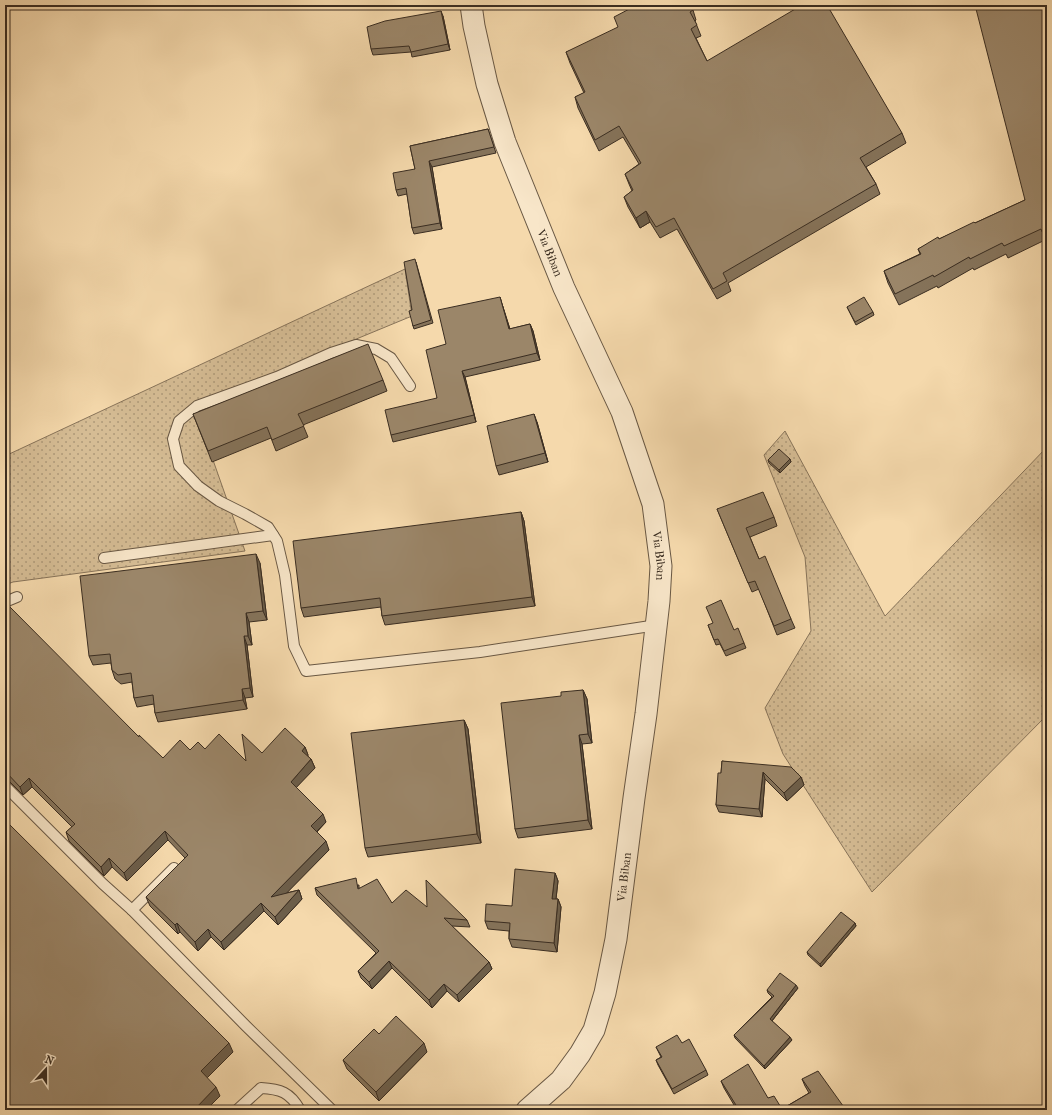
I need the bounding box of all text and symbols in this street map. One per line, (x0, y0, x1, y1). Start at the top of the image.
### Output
street label: Via Biban (534, 226, 566, 279)
street label: Via Biban (649, 529, 668, 581)
street label: Via Biban (614, 852, 634, 903)
north arrow (26, 1049, 66, 1089)
text: N (43, 1053, 56, 1068)

